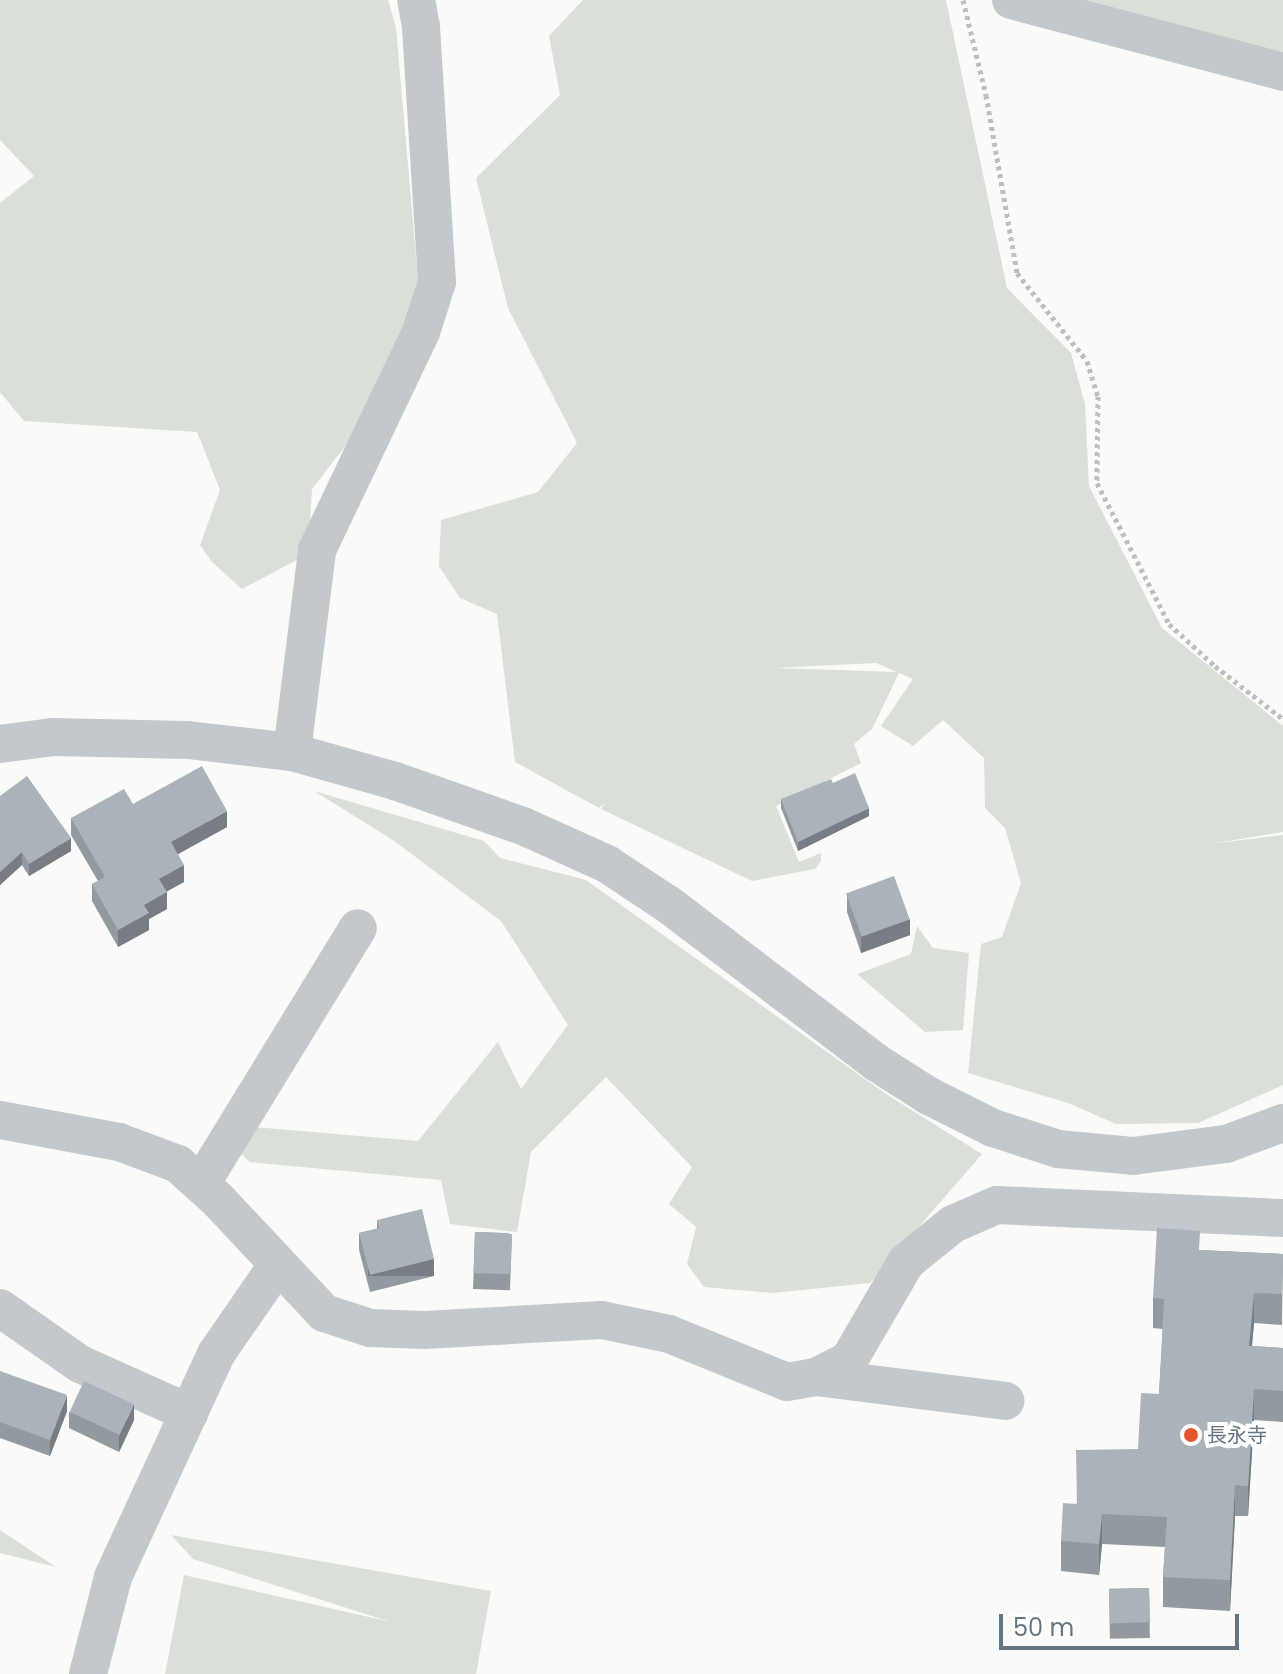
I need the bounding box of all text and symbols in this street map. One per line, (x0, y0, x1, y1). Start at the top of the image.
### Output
place label: 長永寺 (1207, 1423, 1267, 1447)
marker: 長永寺 (1182, 1426, 1200, 1444)
scale bar (1003, 1598, 1243, 1648)
text: 50 m (1013, 1611, 1074, 1644)

